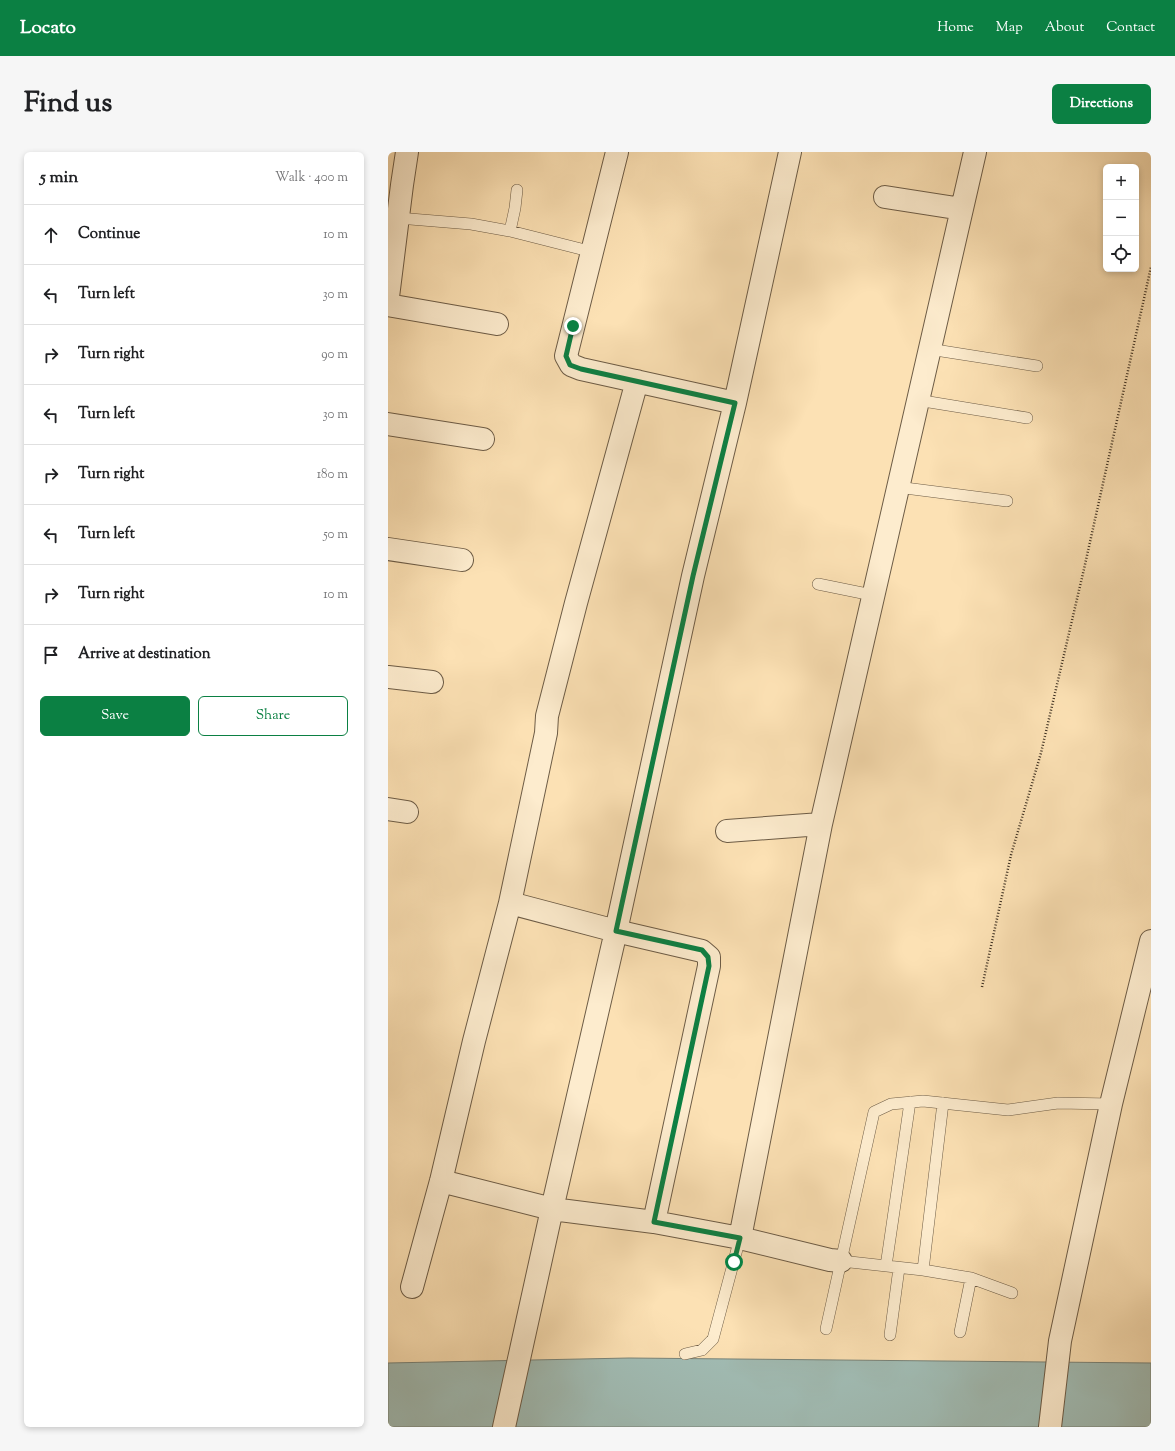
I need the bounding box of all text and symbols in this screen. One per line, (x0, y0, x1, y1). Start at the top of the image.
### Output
text: Locato (20, 15, 76, 42)
text: Home (937, 18, 974, 38)
text: Map (996, 18, 1023, 38)
text: About (1045, 18, 1084, 38)
text: Contact (1106, 18, 1155, 38)
text: Find us (24, 84, 112, 124)
button: Directions (1052, 84, 1151, 124)
map controls (1103, 164, 1139, 272)
button: + (1103, 164, 1139, 200)
text: 5 min (40, 166, 78, 190)
text: Walk · 400 m (275, 169, 348, 187)
button: − (1103, 200, 1139, 236)
icon: ahead (40, 224, 62, 246)
text: Continue (78, 224, 140, 245)
text: 10 m (323, 226, 348, 244)
button: locate (1103, 236, 1139, 272)
icon: left (40, 284, 62, 306)
text: Turn left (78, 284, 135, 305)
text: 30 m (322, 286, 348, 304)
route end (564, 317, 582, 335)
icon: right (40, 344, 62, 366)
text: Turn right (78, 344, 144, 365)
text: 90 m (321, 346, 348, 364)
icon: left (40, 404, 62, 426)
text: Turn left (78, 404, 135, 425)
text: 30 m (322, 406, 348, 424)
icon: right (40, 464, 62, 486)
text: Turn right (78, 464, 144, 485)
text: 180 m (317, 466, 348, 484)
icon: left (40, 524, 62, 546)
text: Turn left (78, 524, 135, 545)
text: 50 m (323, 526, 348, 544)
icon: right (40, 584, 62, 606)
text: Turn right (78, 584, 144, 605)
text: 10 m (323, 586, 348, 604)
icon: arrive (40, 644, 62, 666)
text: Arrive at destination (78, 644, 211, 665)
button: Save (40, 696, 190, 736)
button: Share (198, 696, 348, 736)
route start (725, 1253, 743, 1271)

